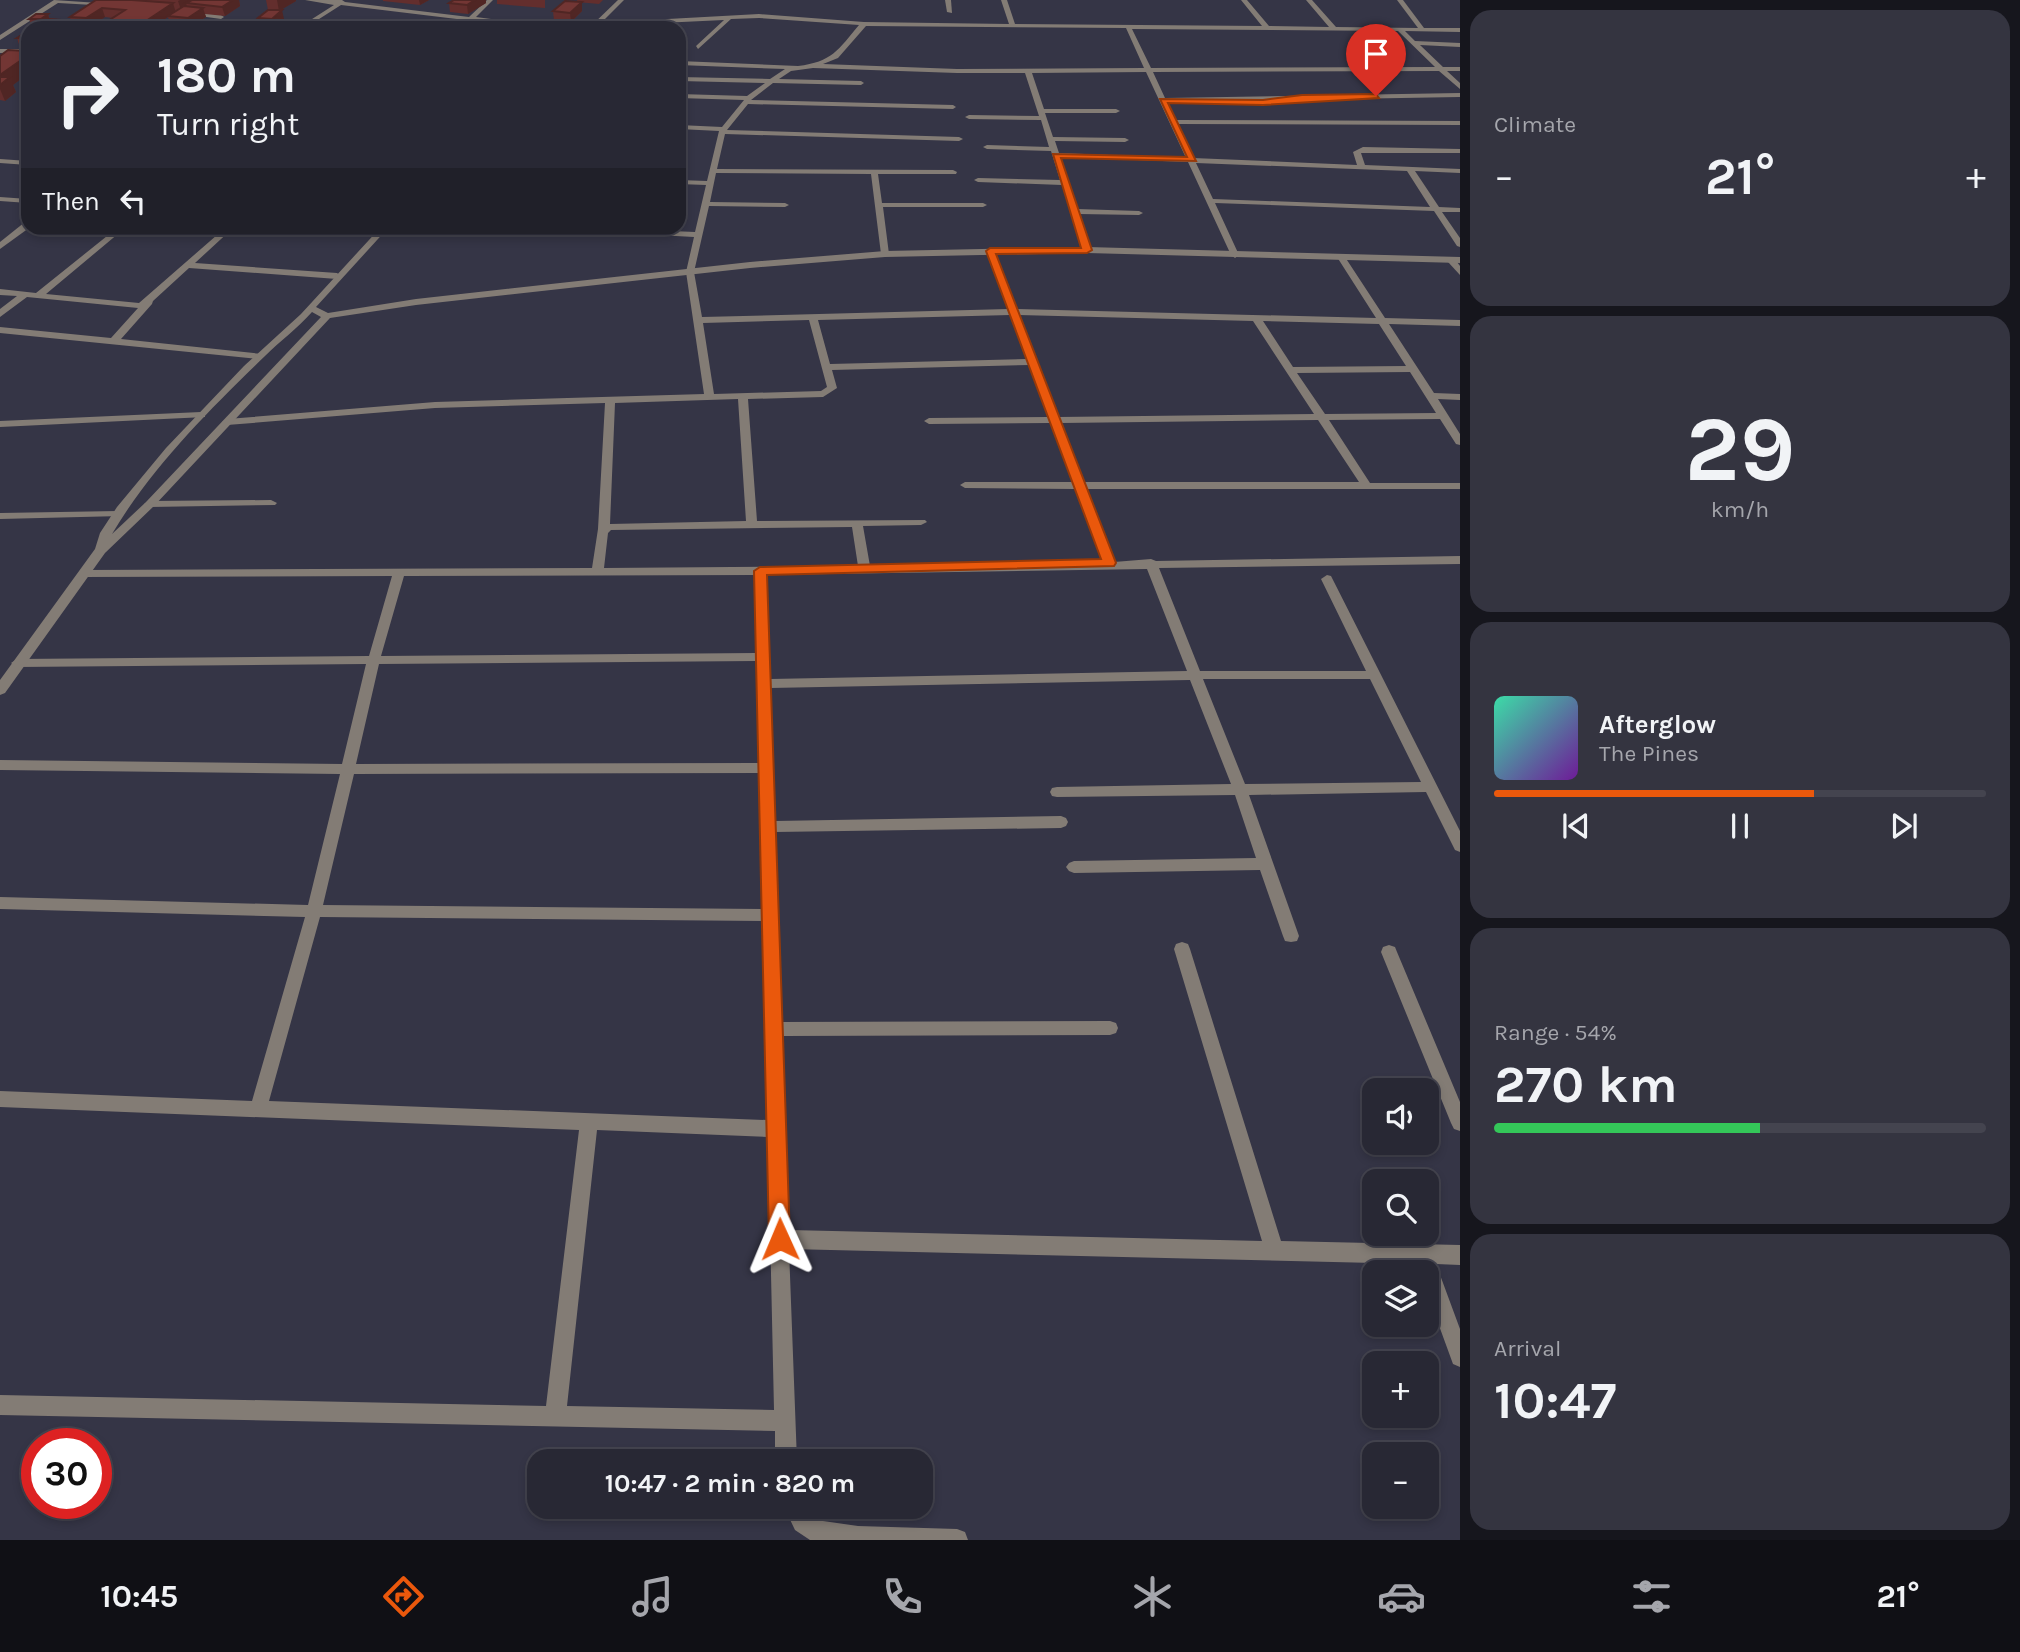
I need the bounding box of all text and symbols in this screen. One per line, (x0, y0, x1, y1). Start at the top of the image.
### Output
pin (1346, 24, 1406, 96)
icon: arrive (1357, 35, 1395, 73)
text: 180 m (157, 47, 296, 104)
icon: right (42, 49, 133, 140)
text: Turn right (157, 106, 299, 143)
text: Climate (1494, 111, 1576, 138)
text: 21° (1705, 146, 1775, 207)
text: − (1494, 154, 1514, 199)
text: + (1966, 154, 1986, 199)
icon: left (114, 182, 152, 220)
text: Then (42, 186, 100, 217)
text: 29 (1685, 397, 1795, 503)
text: km/h (1711, 496, 1769, 523)
text: Afterglow (1599, 709, 1716, 740)
text: The Pines (1599, 740, 1699, 767)
icon: previous (1557, 807, 1595, 845)
icon: pause (1721, 807, 1759, 845)
icon: next (1885, 807, 1923, 845)
text: Range · 54% (1494, 1019, 1617, 1046)
text: 270 km (1494, 1054, 1677, 1115)
map controls (1362, 1078, 1439, 1519)
button: sound (1362, 1078, 1439, 1155)
button: search (1362, 1169, 1439, 1246)
position arrow (743, 1202, 817, 1276)
button: layers (1362, 1260, 1439, 1337)
text: Arrival (1494, 1335, 1561, 1362)
button: + (1362, 1351, 1439, 1428)
text: 10:47 (1494, 1370, 1616, 1431)
speed limit sign: 30 (21, 1428, 112, 1519)
button: − (1362, 1442, 1439, 1519)
text: 10:47 · 2 min · 820 m (605, 1468, 855, 1499)
icon: directions (379, 1572, 428, 1621)
icon: music (628, 1572, 677, 1621)
icon: phone (878, 1572, 927, 1621)
icon: climate (1128, 1572, 1177, 1621)
icon: car (1377, 1572, 1426, 1621)
icon: filters (1627, 1572, 1676, 1621)
text: 10:45 (100, 1578, 178, 1615)
text: 21° (1876, 1578, 1920, 1615)

